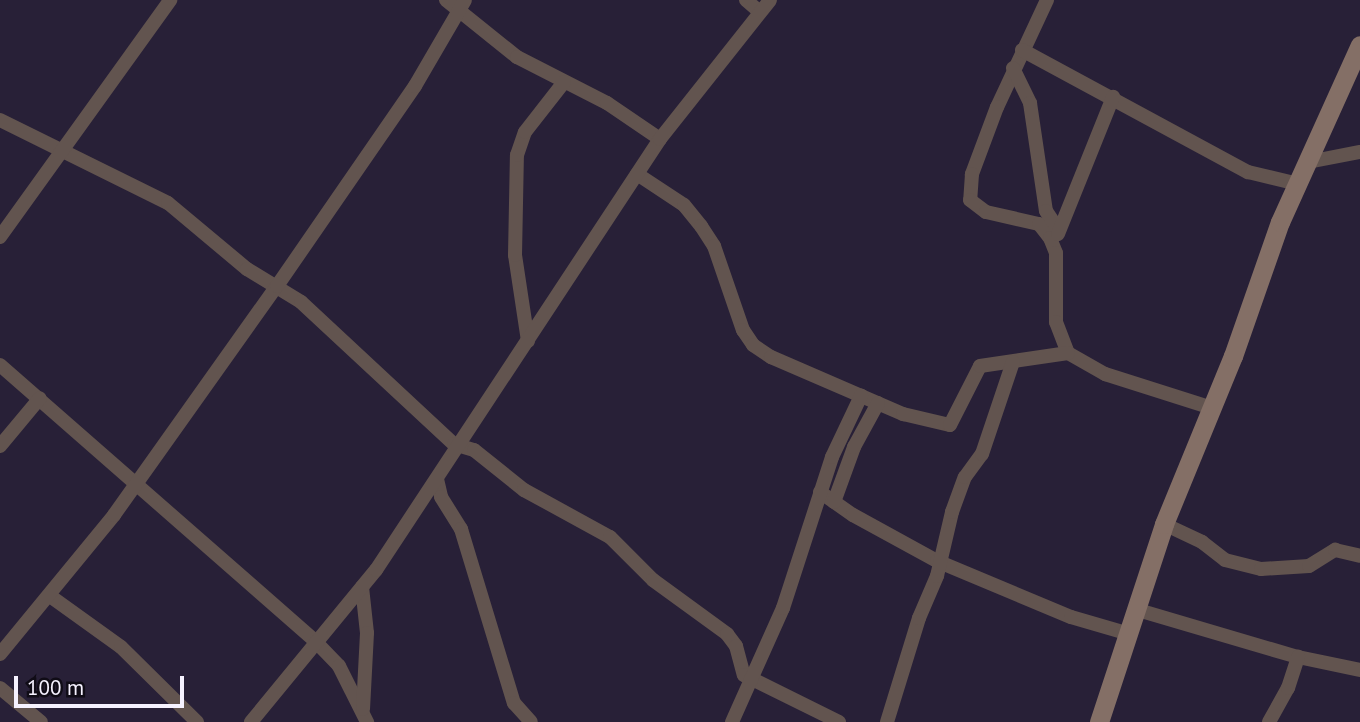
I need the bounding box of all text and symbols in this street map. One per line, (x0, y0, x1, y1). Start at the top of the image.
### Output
scale bar (18, 662, 187, 706)
text: 100 m (27, 674, 84, 701)

